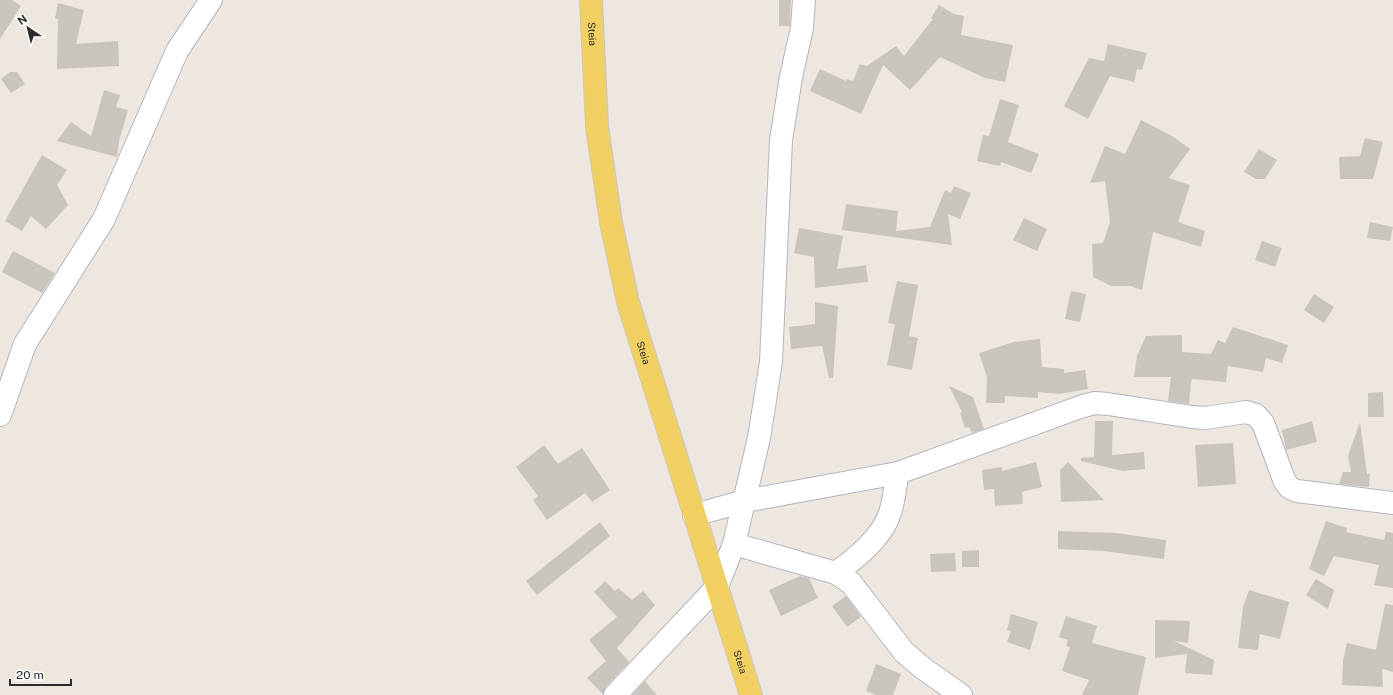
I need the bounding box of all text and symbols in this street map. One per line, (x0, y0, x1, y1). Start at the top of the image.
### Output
north arrow (8, 8, 48, 48)
text: N (15, 12, 29, 27)
street label: Steia (586, 22, 599, 46)
street label: Steia (635, 339, 653, 366)
street label: Steia (731, 649, 750, 675)
scale bar (10, 661, 71, 687)
text: 20 m (16, 668, 44, 682)

